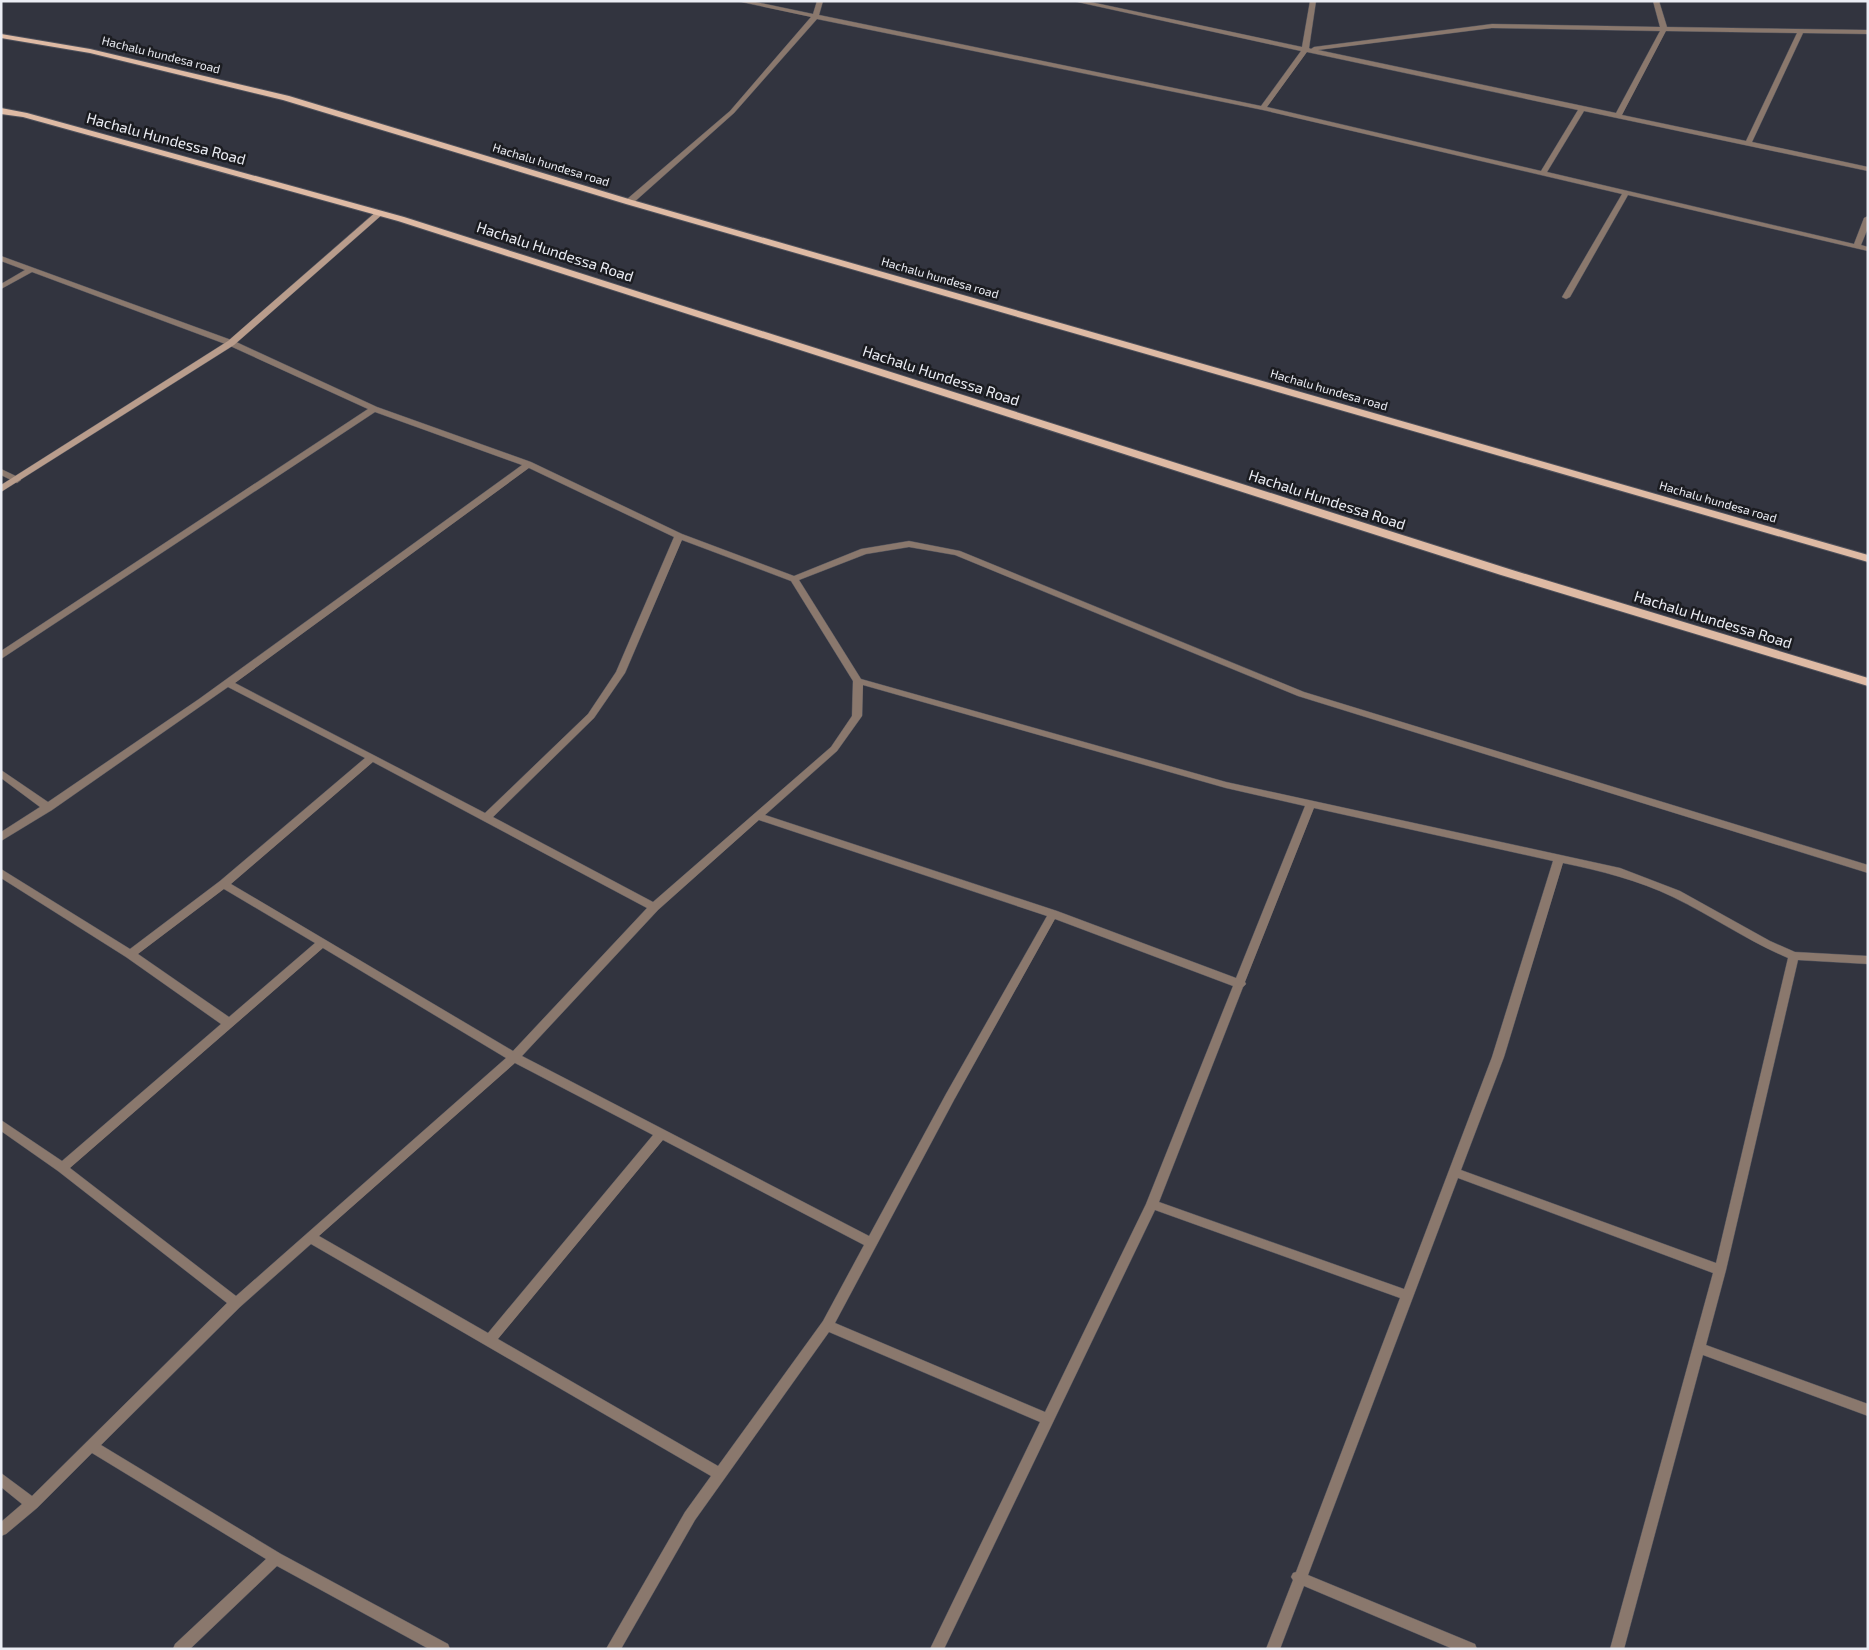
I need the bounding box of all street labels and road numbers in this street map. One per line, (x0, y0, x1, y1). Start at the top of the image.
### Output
street label: Hachalu hundesa road (101, 33, 222, 76)
street label: Hachalu Hundessa Road (85, 108, 248, 168)
street label: Hachalu hundesa road (491, 140, 611, 189)
street label: Hachalu Hundessa Road (474, 217, 636, 285)
street label: Hachalu hundesa road (880, 254, 1001, 301)
street label: Hachalu Hundessa Road (860, 341, 1022, 409)
street label: Hachalu hundesa road (1269, 366, 1390, 413)
street label: Hachalu Hundessa Road (1246, 465, 1408, 533)
street label: Hachalu hundesa road (1658, 478, 1779, 525)
street label: Hachalu Hundessa Road (1632, 586, 1794, 652)

